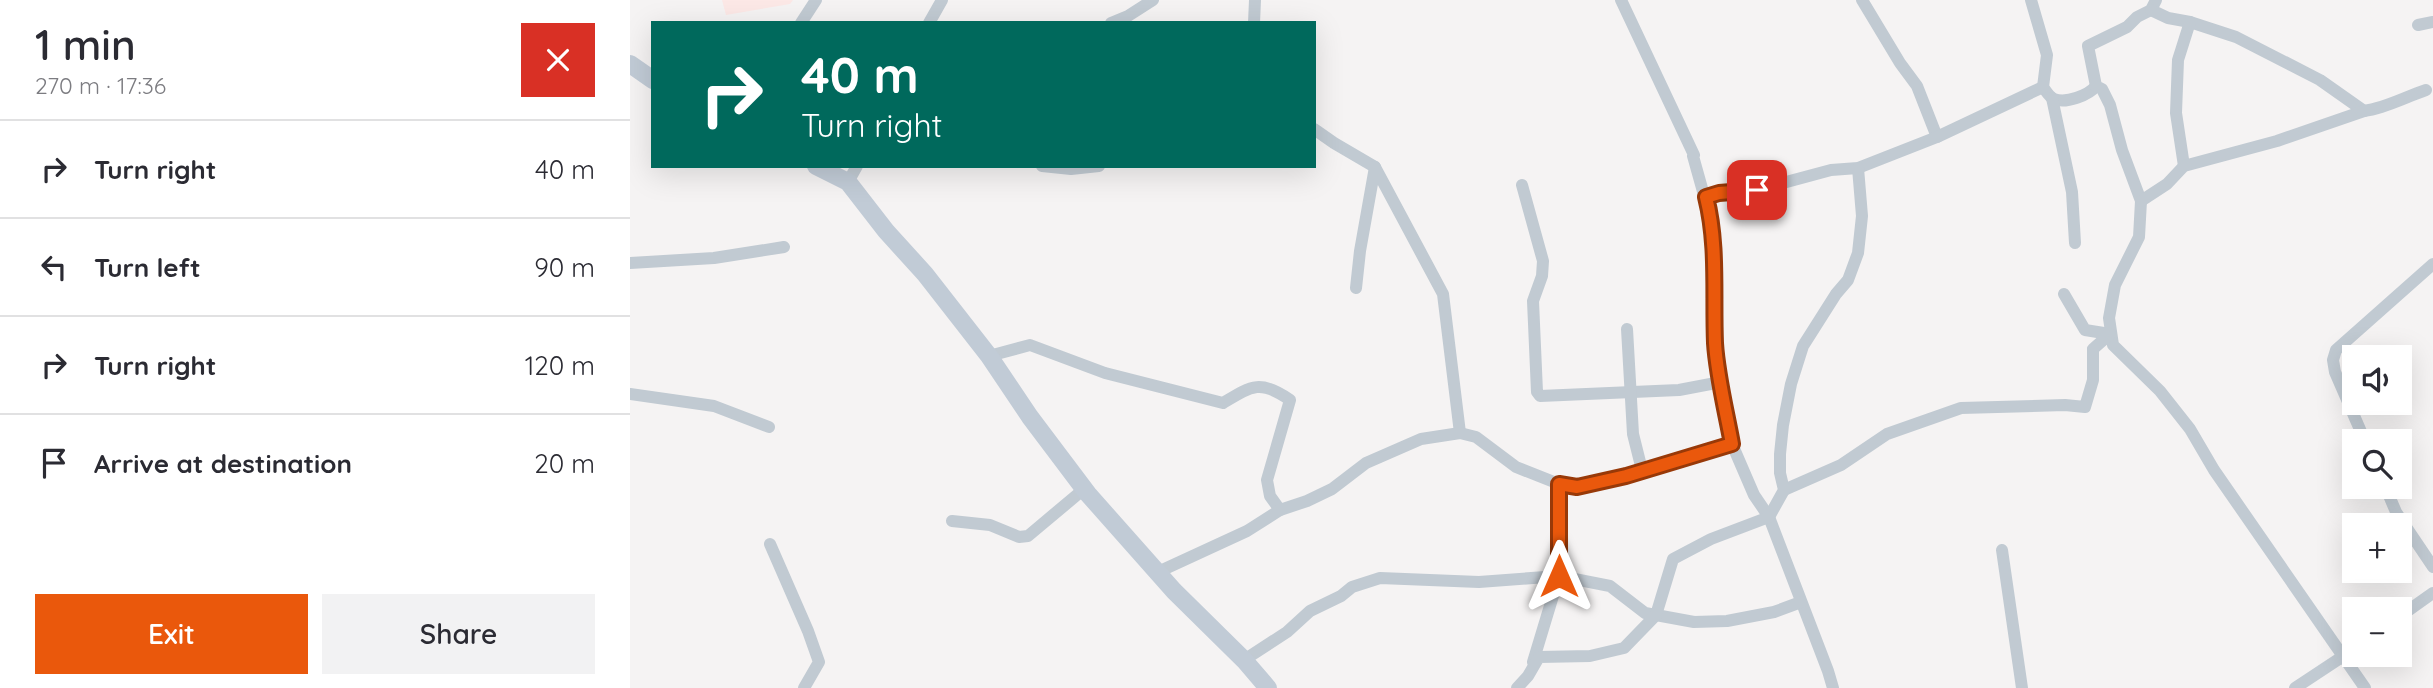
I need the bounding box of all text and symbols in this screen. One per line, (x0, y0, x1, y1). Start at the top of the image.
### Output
text: 1 min (35, 18, 136, 71)
button: close (521, 23, 595, 97)
text: 40 m (801, 44, 919, 105)
icon: right (686, 49, 777, 140)
text: 270 m · 17:36 (35, 71, 166, 100)
text: Turn right (801, 105, 942, 145)
icon: right (35, 150, 73, 188)
text: Turn right (94, 153, 216, 186)
text: 40 m (535, 153, 595, 186)
pin (1727, 160, 1787, 220)
icon: arrive (1738, 171, 1776, 209)
icon: left (35, 248, 73, 286)
text: Turn left (94, 251, 201, 284)
text: 90 m (534, 251, 595, 284)
map controls (2342, 345, 2412, 667)
button: sound (2342, 345, 2412, 415)
icon: right (35, 346, 73, 384)
text: Turn right (94, 349, 216, 382)
text: 120 m (525, 349, 595, 382)
button: search (2342, 429, 2412, 499)
icon: arrive (35, 444, 73, 482)
text: Arrive at destination (94, 447, 352, 480)
text: 20 m (534, 447, 595, 480)
button: + (2342, 513, 2412, 583)
position arrow (1522, 539, 1596, 613)
button: Exit (35, 594, 308, 674)
button: Share (322, 594, 595, 674)
button: − (2342, 597, 2412, 667)

